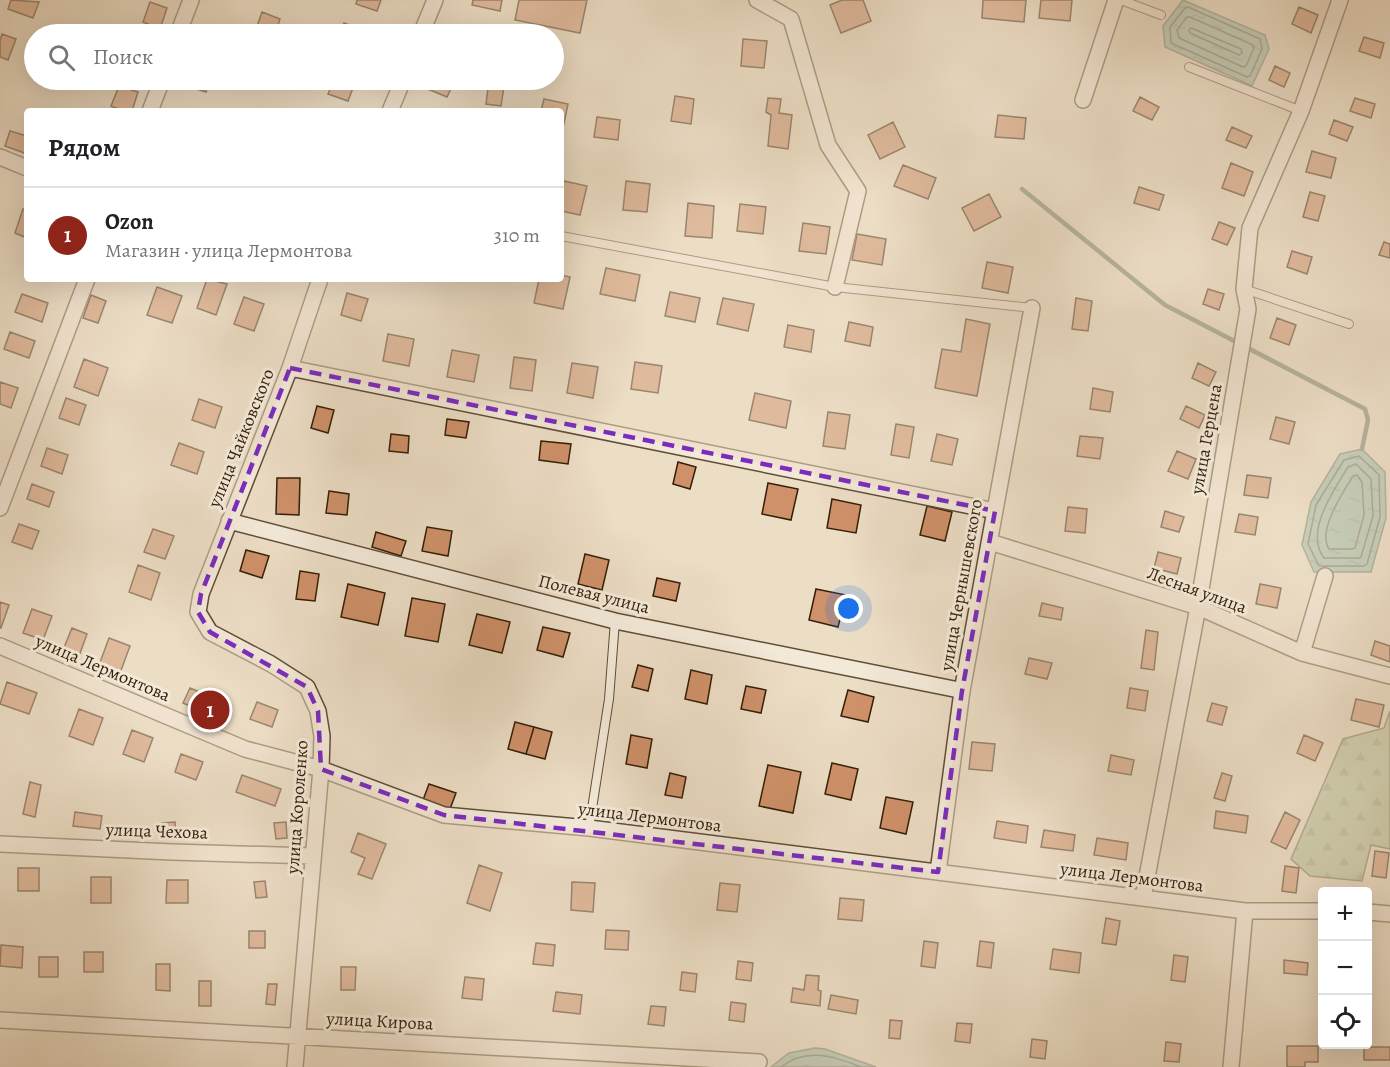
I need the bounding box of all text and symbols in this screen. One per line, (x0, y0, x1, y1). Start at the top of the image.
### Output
search box (24, 24, 564, 90)
icon: search (45, 41, 78, 74)
text: Поиск (93, 42, 153, 72)
text: Рядом (48, 130, 120, 165)
text: Ozon (105, 207, 154, 237)
text: 1 (64, 222, 71, 249)
text: 310 m (494, 222, 540, 249)
text: Магазин · улица Лермонтова (105, 237, 353, 264)
street label: улица Чайковского (202, 365, 280, 512)
street label: улица Герцена (1184, 381, 1228, 497)
street label: улица Чернышевского (934, 497, 988, 674)
street label: Лесная улица (1144, 561, 1251, 619)
street label: Полевая улица (536, 569, 653, 620)
your location (834, 594, 863, 623)
street label: улица Лермонтова (31, 628, 175, 707)
pin: 1 (190, 688, 230, 732)
street label: улица Короленко (280, 739, 314, 876)
street label: улица Лермонтова (576, 796, 724, 838)
street label: улица Чехова (105, 817, 209, 845)
street label: улица Лермонтова (1058, 856, 1206, 898)
map controls (1318, 887, 1372, 1049)
button: + (1318, 887, 1372, 941)
button: − (1318, 941, 1372, 995)
button: locate (1318, 995, 1372, 1049)
street label: улица Кирова (325, 1006, 435, 1036)

